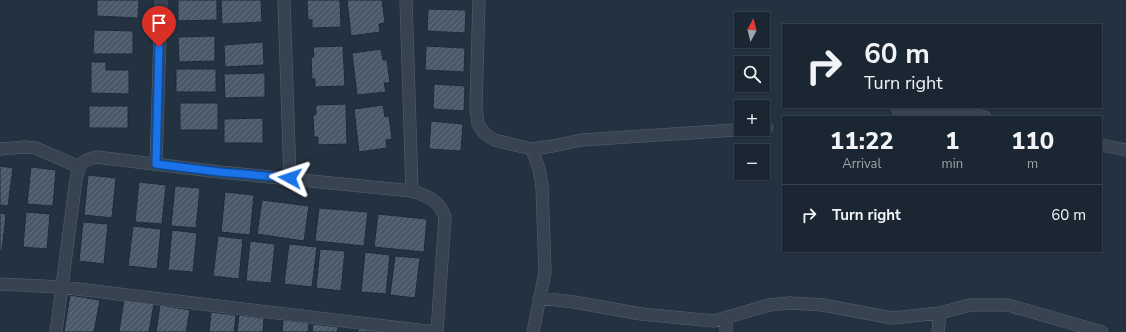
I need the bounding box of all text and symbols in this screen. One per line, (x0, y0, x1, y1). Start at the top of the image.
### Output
pin (142, 6, 176, 47)
icon: arrive (148, 12, 170, 34)
north arrow (734, 12, 770, 48)
map controls (734, 12, 770, 180)
text: 60 m (864, 35, 930, 73)
icon: right (798, 40, 850, 92)
button: search (734, 56, 770, 92)
text: Turn right (864, 71, 943, 95)
button: + (734, 100, 770, 136)
text: 11:22 (830, 125, 894, 157)
text: 1 (945, 125, 960, 157)
text: 110 (1011, 125, 1054, 157)
button: − (734, 144, 770, 180)
text: Arrival (842, 155, 881, 173)
text: min (942, 155, 963, 173)
text: m (1027, 155, 1038, 173)
position arrow (269, 157, 311, 199)
icon: right (798, 204, 820, 226)
text: Turn right (832, 205, 901, 225)
text: 60 m (1051, 205, 1086, 225)

